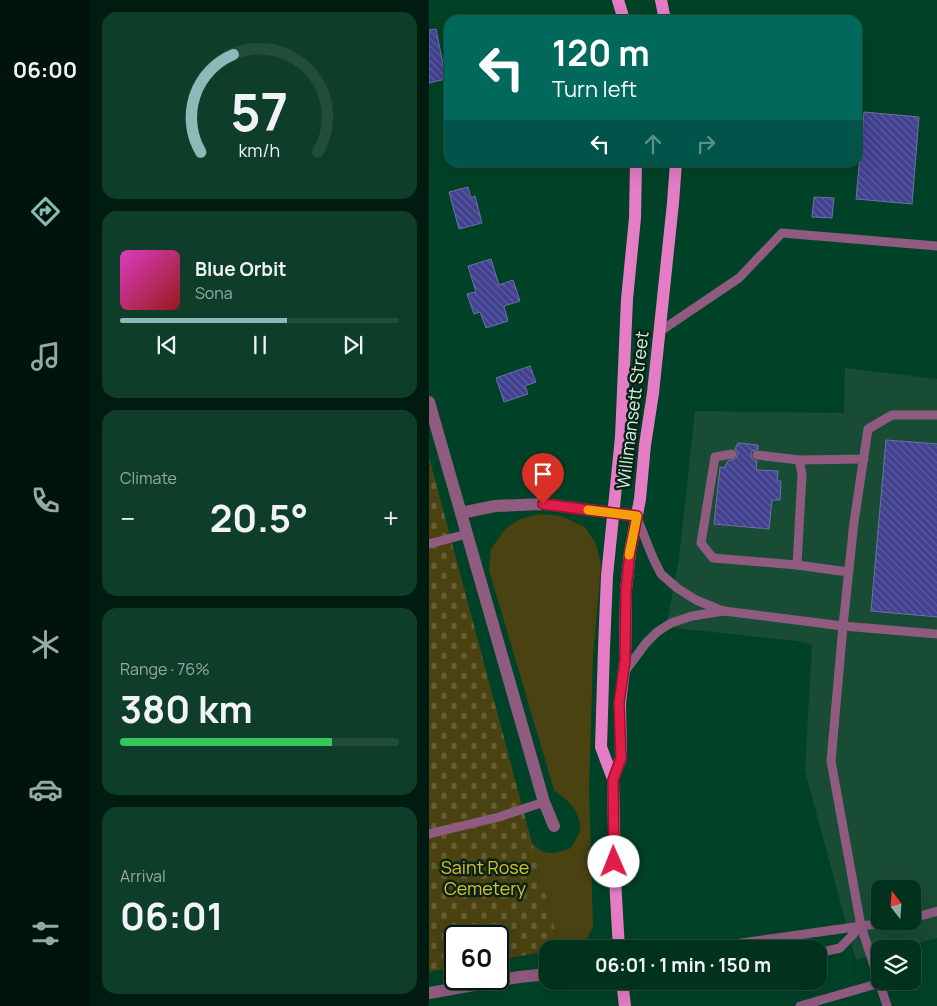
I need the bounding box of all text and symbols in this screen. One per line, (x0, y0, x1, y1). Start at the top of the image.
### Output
text: 120 m (552, 29, 650, 77)
icon: left (469, 35, 534, 100)
text: 06:00 (13, 55, 77, 85)
text: Turn left (552, 74, 637, 104)
text: 57 (230, 76, 289, 147)
icon: left (586, 130, 614, 158)
icon: ahead (639, 130, 667, 158)
icon: right (692, 130, 720, 158)
text: km/h (239, 138, 280, 162)
icon: directions (28, 194, 63, 229)
text: Blue Orbit (195, 256, 287, 282)
text: Sona (195, 282, 233, 304)
street label: Willimansett Street (610, 330, 654, 490)
icon: previous (153, 331, 181, 359)
icon: pause (246, 331, 274, 359)
icon: next (339, 331, 367, 359)
icon: music (28, 339, 63, 374)
pin (522, 453, 564, 504)
icon: arrive (529, 460, 557, 488)
text: Climate (120, 467, 177, 489)
icon: phone (28, 483, 63, 518)
text: 20.5° (210, 491, 308, 543)
text: − (120, 499, 135, 537)
text: + (383, 499, 399, 537)
icon: climate (28, 627, 63, 662)
text: Range · 76% (120, 658, 210, 680)
text: 380 km (120, 682, 253, 734)
icon: car (28, 772, 63, 807)
position arrow (587, 835, 639, 887)
park label: Saint Rose Cemetery (441, 855, 529, 900)
text: Arrival (120, 865, 166, 887)
north arrow (871, 880, 921, 930)
map controls (871, 880, 921, 990)
text: 06:01 (120, 889, 223, 941)
icon: filters (28, 916, 63, 951)
speed limit sign: 60 (444, 925, 509, 990)
button: layers (871, 940, 921, 990)
text: 06:01 · 1 min · 150 m (595, 952, 771, 978)

